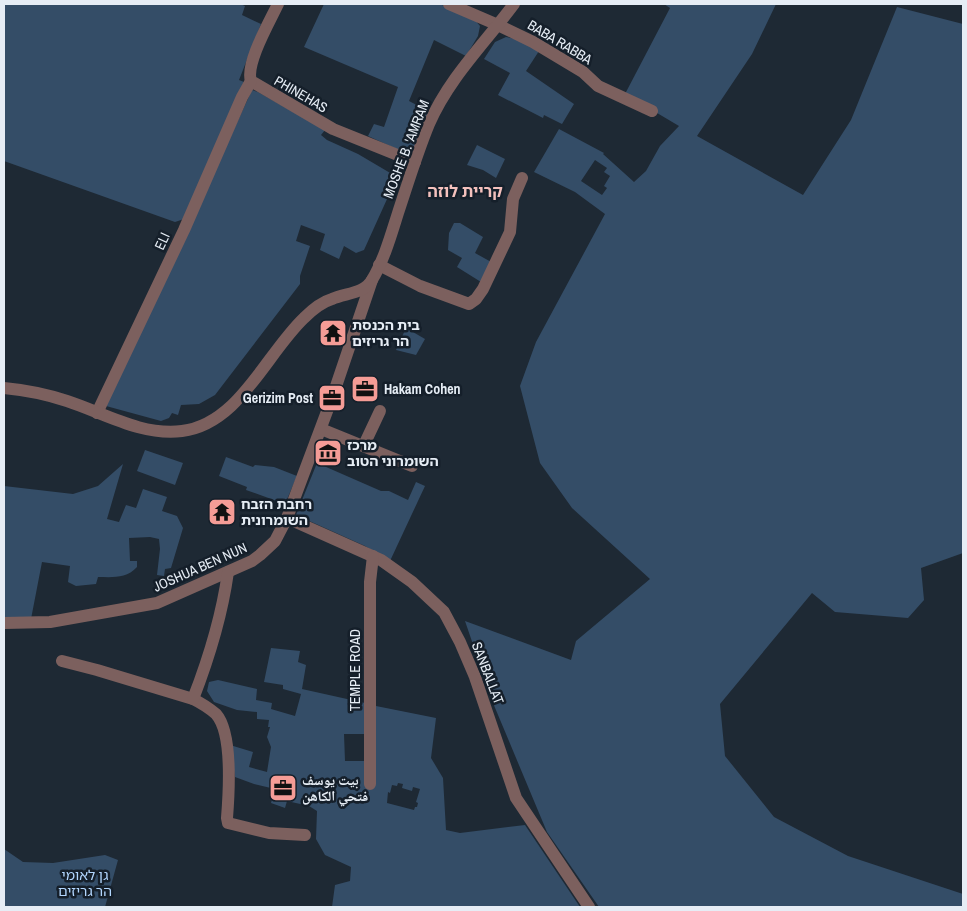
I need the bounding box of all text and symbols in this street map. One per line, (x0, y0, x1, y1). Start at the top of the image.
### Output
street label: BABA RABBA (524, 16, 596, 68)
street label: PHINEHAS (271, 72, 331, 117)
street label: MOSHE B. 'AMRAM (379, 97, 433, 201)
district label: קריית לוזה (427, 180, 503, 202)
street label: ELI (150, 229, 174, 253)
place label: בית הכנסת הר גריזים (352, 316, 420, 350)
temple icon: בית הכנסת הר גריזים (318, 318, 348, 348)
office icon: Hakam Cohen (350, 374, 380, 404)
place label: Hakam Cohen (384, 380, 461, 398)
office icon: Gerizim Post (317, 383, 347, 413)
place label: Gerizim Post (243, 389, 313, 407)
place label: מרכז השומרוני הטוב (347, 436, 439, 470)
museum icon: מרכז השומרוני הטוב (313, 438, 343, 468)
place label: רחבת הזבח השומרונית (241, 495, 312, 529)
temple icon: רחבת הזבח השומרונית (207, 497, 237, 527)
street label: JOSHUA BEN NUN (150, 538, 250, 596)
street label: TEMPLE ROAD (346, 629, 364, 711)
street label: SANBALLAT (468, 639, 508, 707)
place label: بيت يوسف فتحي الكاهن (302, 771, 368, 807)
office icon: بيت يوسف فتحي الكاهن (268, 773, 298, 803)
park label: גן לאומי הר גריזים (58, 866, 112, 900)

